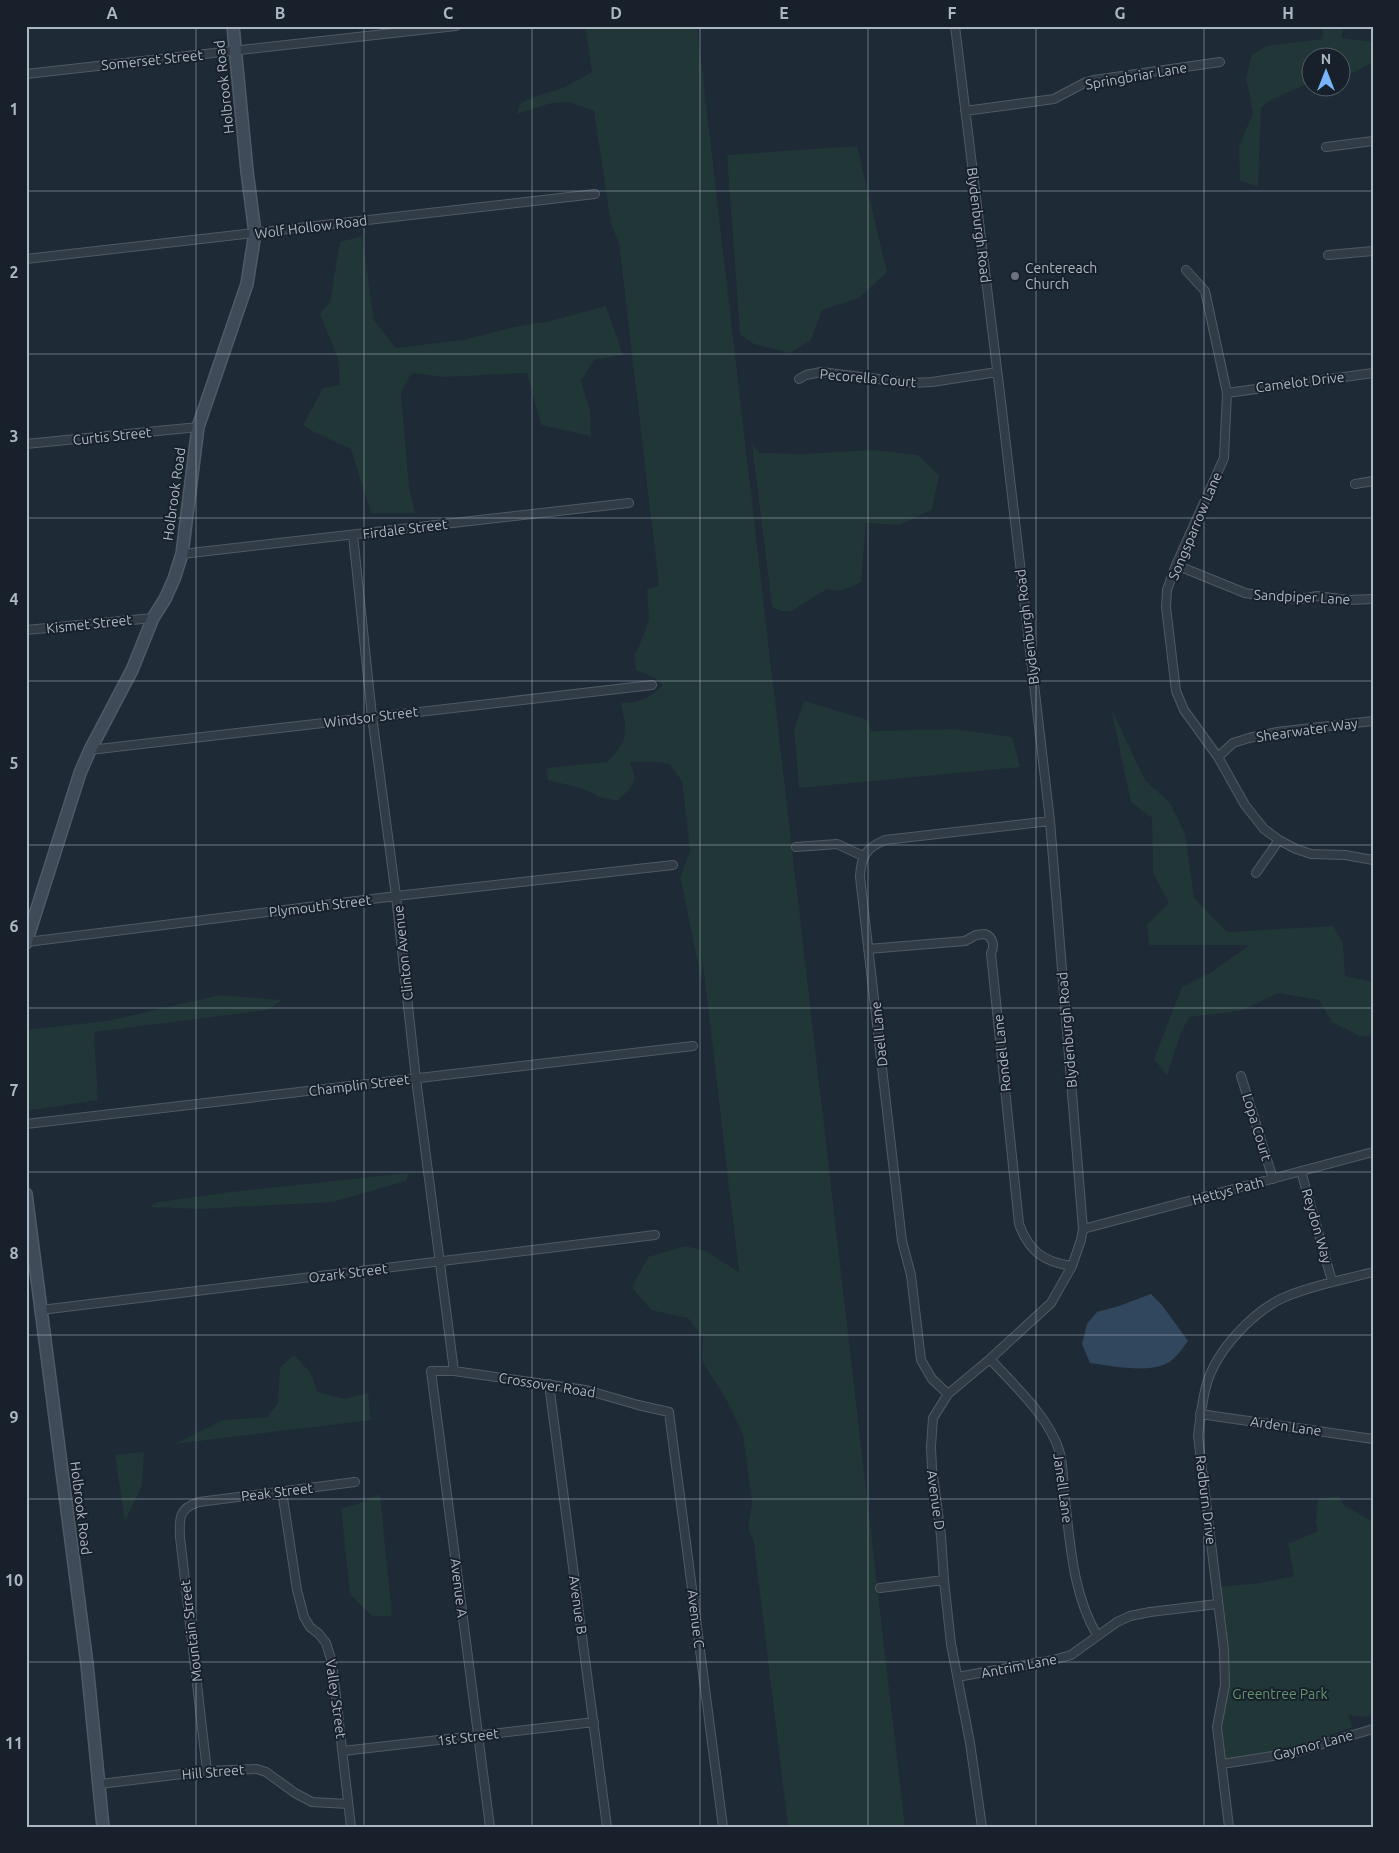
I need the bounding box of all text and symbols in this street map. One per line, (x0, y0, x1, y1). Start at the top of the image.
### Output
text: A (106, 4, 118, 22)
text: B (275, 4, 285, 22)
text: C (443, 4, 453, 22)
text: D (610, 4, 622, 22)
text: E (779, 4, 789, 22)
text: F (948, 4, 957, 22)
text: G (1114, 4, 1126, 22)
text: H (1282, 4, 1294, 22)
street label: Holbrook Road (211, 39, 237, 135)
street label: Somerset Street (100, 47, 204, 73)
north arrow (1302, 48, 1352, 98)
text: N (1321, 51, 1331, 67)
street label: Springbriar Lane (1084, 59, 1188, 93)
text: 1 (9, 100, 19, 118)
street label: Blydenburgh Road (964, 166, 994, 284)
street label: Wolf Hollow Road (254, 212, 368, 242)
place label: Centereach Church (1025, 260, 1097, 292)
text: 2 (9, 263, 19, 281)
marker: Centereach Church (1009, 270, 1021, 282)
street label: Pecorella Court (819, 366, 917, 390)
street label: Camelot Drive (1255, 369, 1345, 395)
street label: Curtis Street (72, 424, 153, 448)
text: 3 (9, 427, 19, 445)
street label: Holbrook Road (160, 446, 188, 542)
street label: Songsparrow Lane (1165, 470, 1225, 582)
street label: Firdale Street (362, 516, 449, 542)
street label: Blydenburgh Road (1012, 568, 1042, 686)
street label: Sandpiper Lane (1253, 586, 1351, 608)
text: 4 (9, 590, 19, 608)
street label: Kismet Street (45, 612, 133, 636)
street label: Windsor Street (323, 703, 419, 731)
street label: Shearwater Way (1255, 715, 1359, 745)
text: 5 (9, 754, 19, 772)
street label: Plymouth Street (268, 892, 372, 920)
street label: Clinton Avenue (390, 905, 416, 1001)
text: 6 (9, 917, 19, 935)
street label: Blydenburgh Road (1054, 971, 1080, 1089)
street label: Daell Lane (868, 1001, 890, 1067)
street label: Rondel Lane (990, 1014, 1014, 1092)
street label: Champlin Street (308, 1071, 411, 1099)
text: 7 (9, 1081, 19, 1099)
street label: Lopa Court (1239, 1091, 1275, 1163)
street label: Hettys Path (1190, 1174, 1266, 1208)
street label: Reydon Way (1299, 1187, 1335, 1266)
text: 8 (9, 1244, 19, 1262)
street label: Ozark Street (308, 1260, 389, 1286)
street label: Crossover Road (497, 1369, 597, 1401)
text: 9 (9, 1408, 19, 1426)
street label: Arden Lane (1249, 1413, 1323, 1439)
street label: Janell Lane (1050, 1452, 1076, 1524)
street label: Radburn Drive (1193, 1454, 1219, 1546)
street label: Holbrook Road (67, 1460, 95, 1556)
street label: Avenue D (924, 1469, 948, 1531)
street label: Peak Street (240, 1480, 314, 1504)
street label: Avenue A (447, 1558, 471, 1618)
text: 10 (5, 1571, 23, 1589)
street label: Avenue B (566, 1575, 590, 1636)
street label: Mountain Street (177, 1579, 205, 1683)
street label: Avenue C (684, 1589, 708, 1650)
street label: Antrim Lane (980, 1651, 1058, 1681)
street label: Valley Street (323, 1658, 350, 1740)
park label: Greentree Park (1232, 1686, 1328, 1702)
street label: 1st Street (436, 1725, 500, 1749)
street label: Gaymor Lane (1271, 1727, 1355, 1763)
text: 11 (5, 1734, 23, 1752)
street label: Hill Street (181, 1761, 245, 1783)

